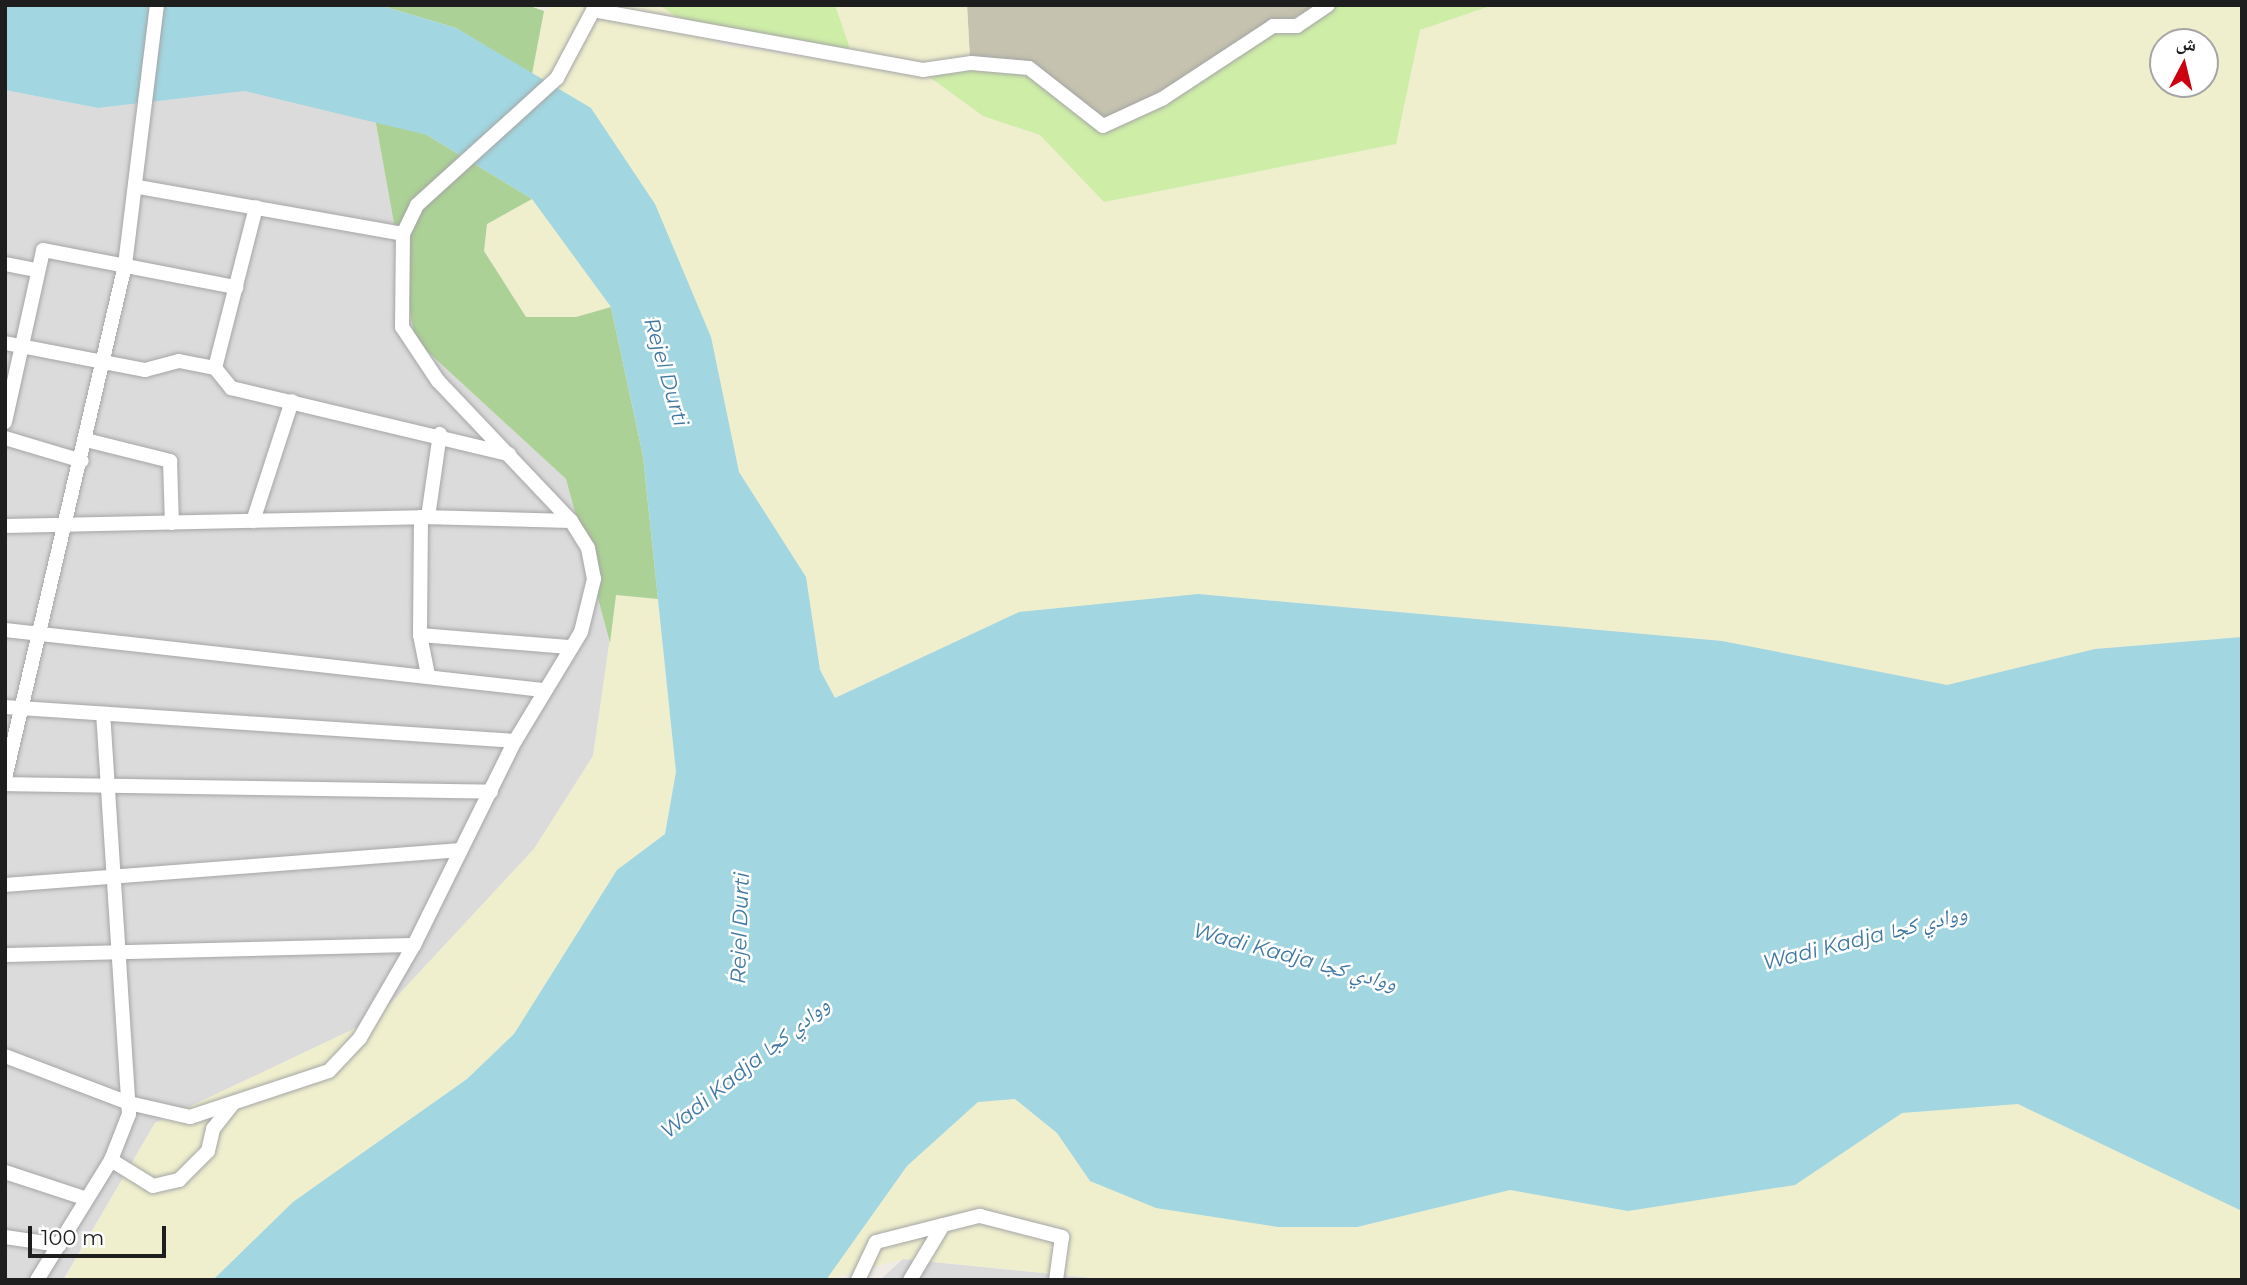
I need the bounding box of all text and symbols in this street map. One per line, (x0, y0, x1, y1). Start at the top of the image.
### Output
north arrow (2149, 28, 2219, 98)
text: ش (2175, 31, 2198, 56)
water label: Rejel Durti (638, 315, 694, 429)
water label: Rejel Durti (725, 872, 755, 984)
water label: Wadi Kadja ووادي كجا (1760, 900, 1970, 976)
water label: Wadi Kadja ووادي كجا (1190, 918, 1400, 996)
water label: Wadi Kadja ووادي كجا (656, 992, 834, 1144)
scale bar (32, 1212, 170, 1256)
text: 100 m (41, 1225, 104, 1250)

